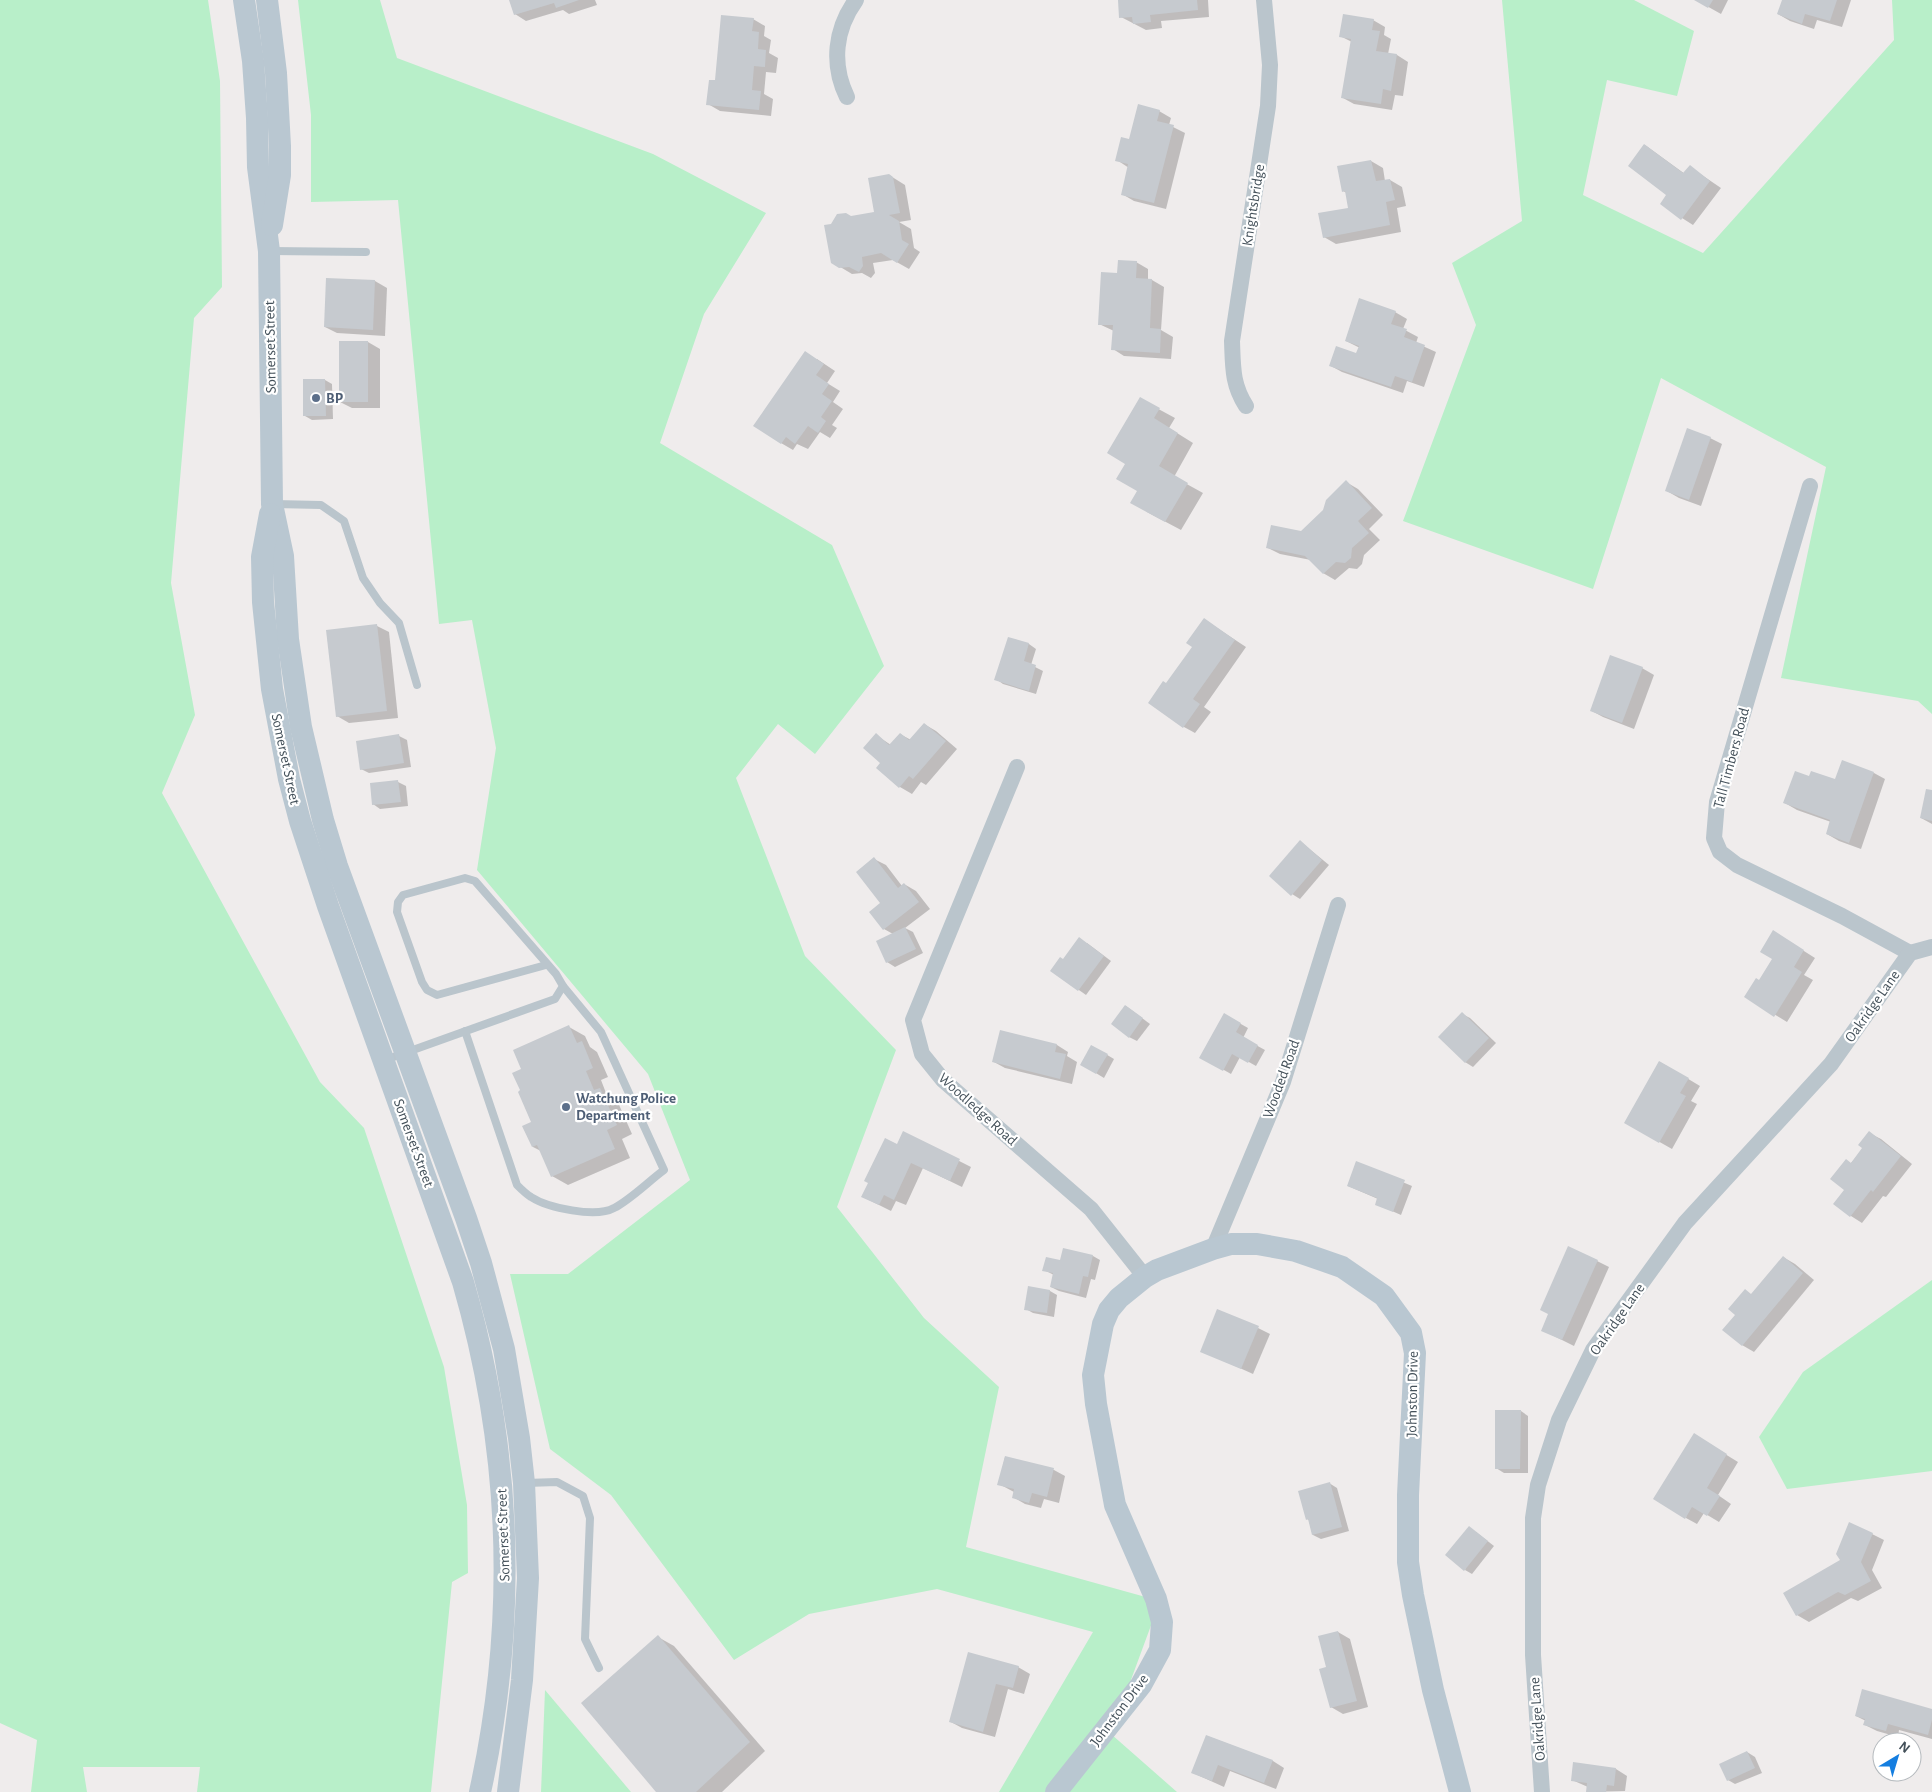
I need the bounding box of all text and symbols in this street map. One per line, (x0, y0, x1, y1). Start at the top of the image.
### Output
street label: Knightsbridge (1240, 163, 1267, 247)
street label: Somerset Street (262, 300, 279, 394)
place label: BP (326, 391, 344, 406)
marker: BP (310, 392, 322, 404)
street label: Tall Timbers Road (1711, 706, 1752, 810)
street label: Somerset Street (269, 712, 303, 806)
street label: Oakridge Lane (1842, 968, 1903, 1045)
street label: Wooded Road (1260, 1038, 1303, 1120)
street label: Woodledge Road (935, 1070, 1020, 1149)
place label: Watchung Police Department (576, 1091, 676, 1123)
street label: Somerset Street (391, 1097, 437, 1190)
marker: Watchung Police Department (560, 1101, 572, 1113)
street label: Oakridge Lane (1587, 1281, 1648, 1358)
street label: Johnston Drive (1404, 1351, 1421, 1437)
street label: Somerset Street (494, 1488, 513, 1582)
street label: Johnston Drive (1088, 1671, 1151, 1749)
street label: Oakridge Lane (1527, 1677, 1548, 1761)
north arrow (1872, 1732, 1922, 1782)
text: N (1896, 1739, 1913, 1756)

